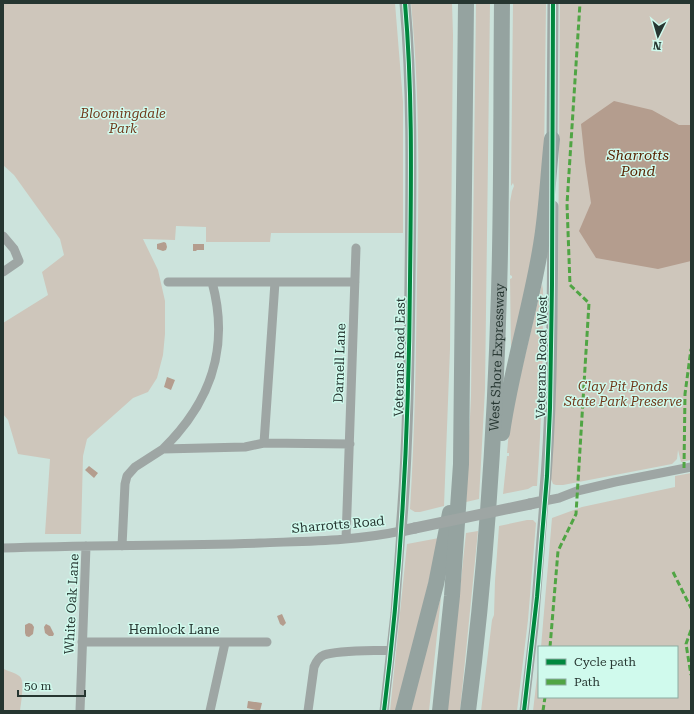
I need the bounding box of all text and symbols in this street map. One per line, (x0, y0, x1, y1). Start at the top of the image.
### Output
north arrow (638, 16, 678, 56)
text: N (652, 39, 662, 52)
park label: Bloomingdale Park (79, 106, 166, 136)
water label: Sharrotts Pond (606, 147, 670, 179)
street label: West Shore Expressway (486, 283, 507, 432)
street label: Veterans Road West (533, 295, 550, 419)
street label: Veterans Road East (391, 297, 408, 417)
street label: Darnell Lane (331, 323, 348, 403)
park label: Clay Pit Ponds State Park Preserve (563, 379, 683, 409)
street label: Sharrotts Road (291, 513, 386, 536)
street label: White Oak Lane (61, 553, 82, 655)
street label: Hemlock Lane (128, 622, 220, 637)
legend (538, 646, 678, 698)
text: Cycle path (574, 655, 636, 669)
scale bar (18, 672, 85, 698)
text: Path (574, 675, 600, 689)
text: 50 m (24, 679, 51, 693)

